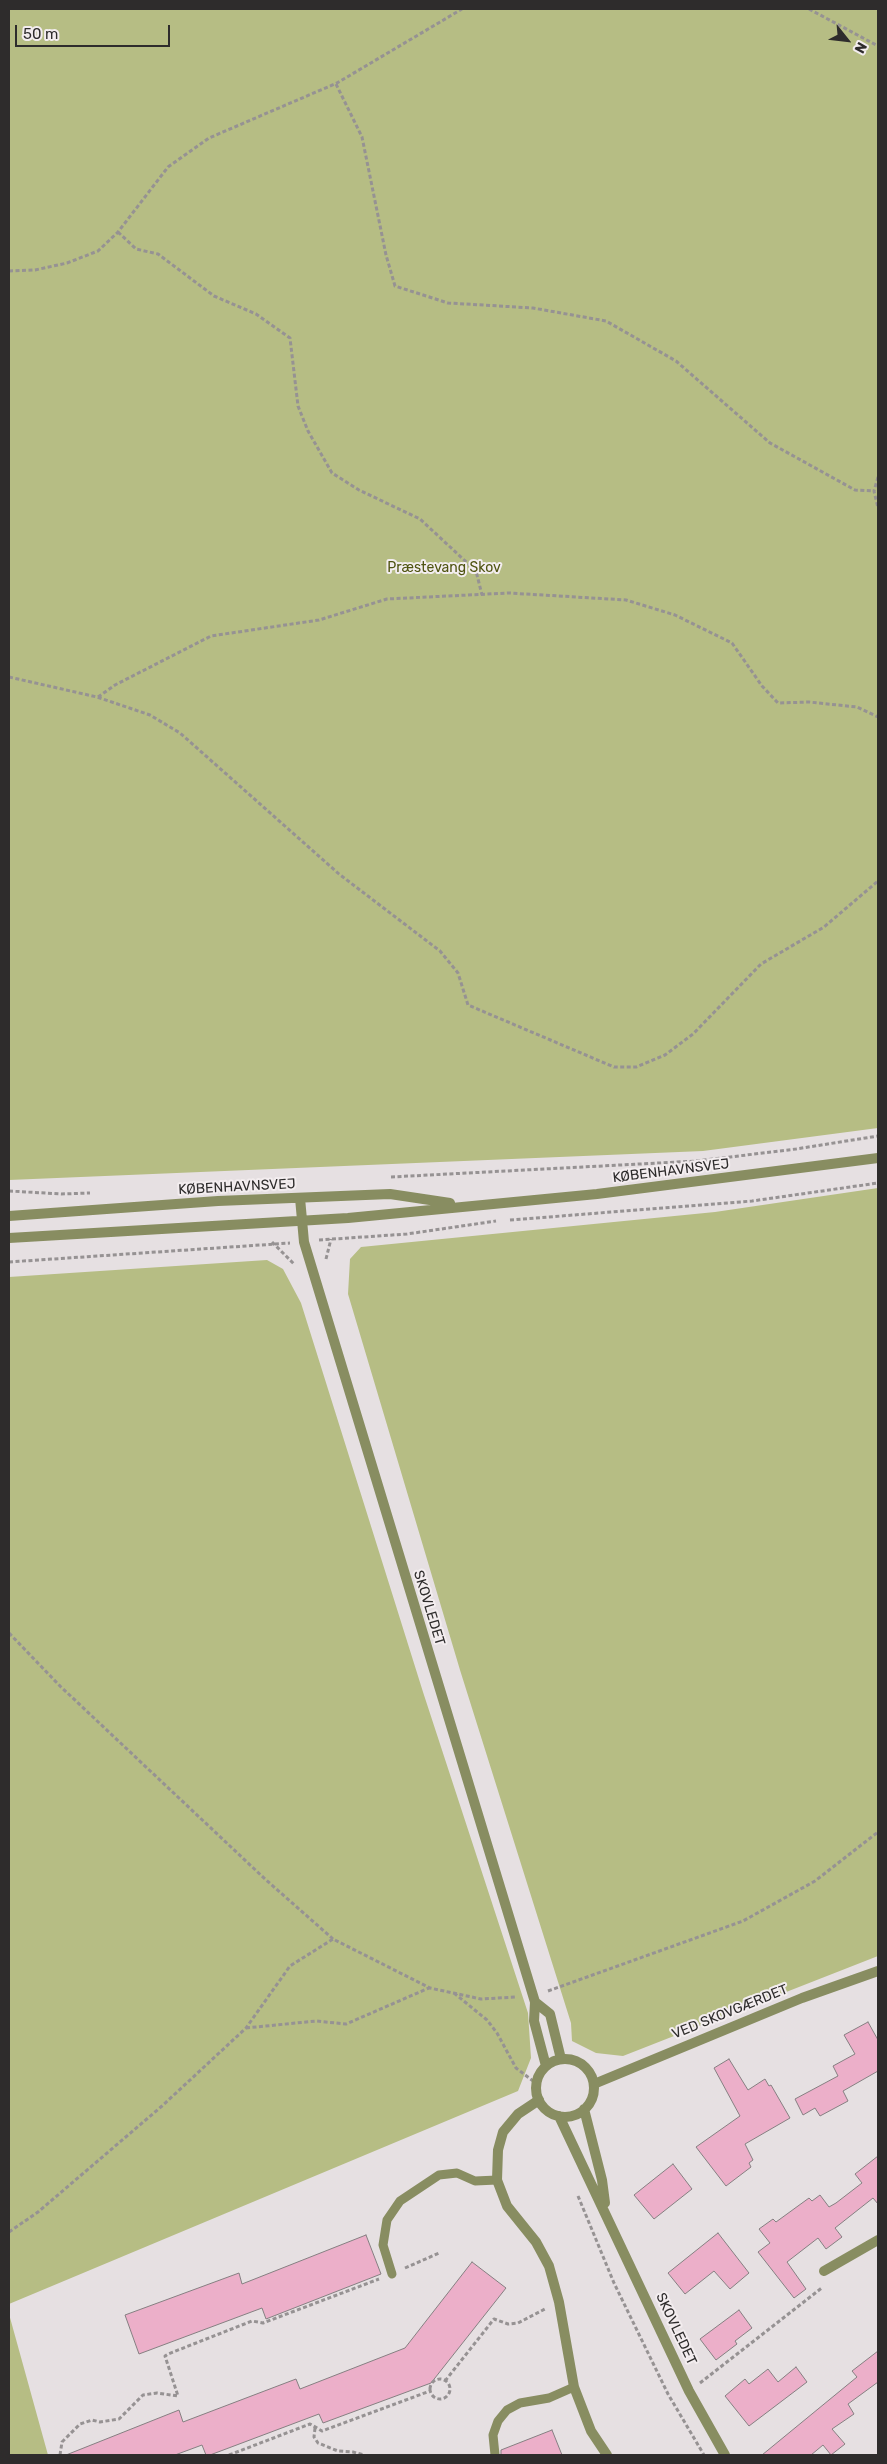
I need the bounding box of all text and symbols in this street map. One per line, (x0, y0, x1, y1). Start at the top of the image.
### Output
scale bar (18, 15, 172, 47)
north arrow (822, 15, 872, 65)
text: 50 m (23, 25, 58, 43)
text: N (851, 39, 870, 56)
park label: Præstevang Skov (387, 560, 501, 576)
street label: KØBENHAVNSVEJ (612, 1156, 730, 1186)
street label: KØBENHAVNSVEJ (178, 1176, 296, 1198)
street label: SKOVLEDET (410, 1568, 448, 1648)
street label: VED SKOVGÆRDET (670, 1981, 790, 2043)
street label: SKOVLEDET (652, 2290, 700, 2368)

